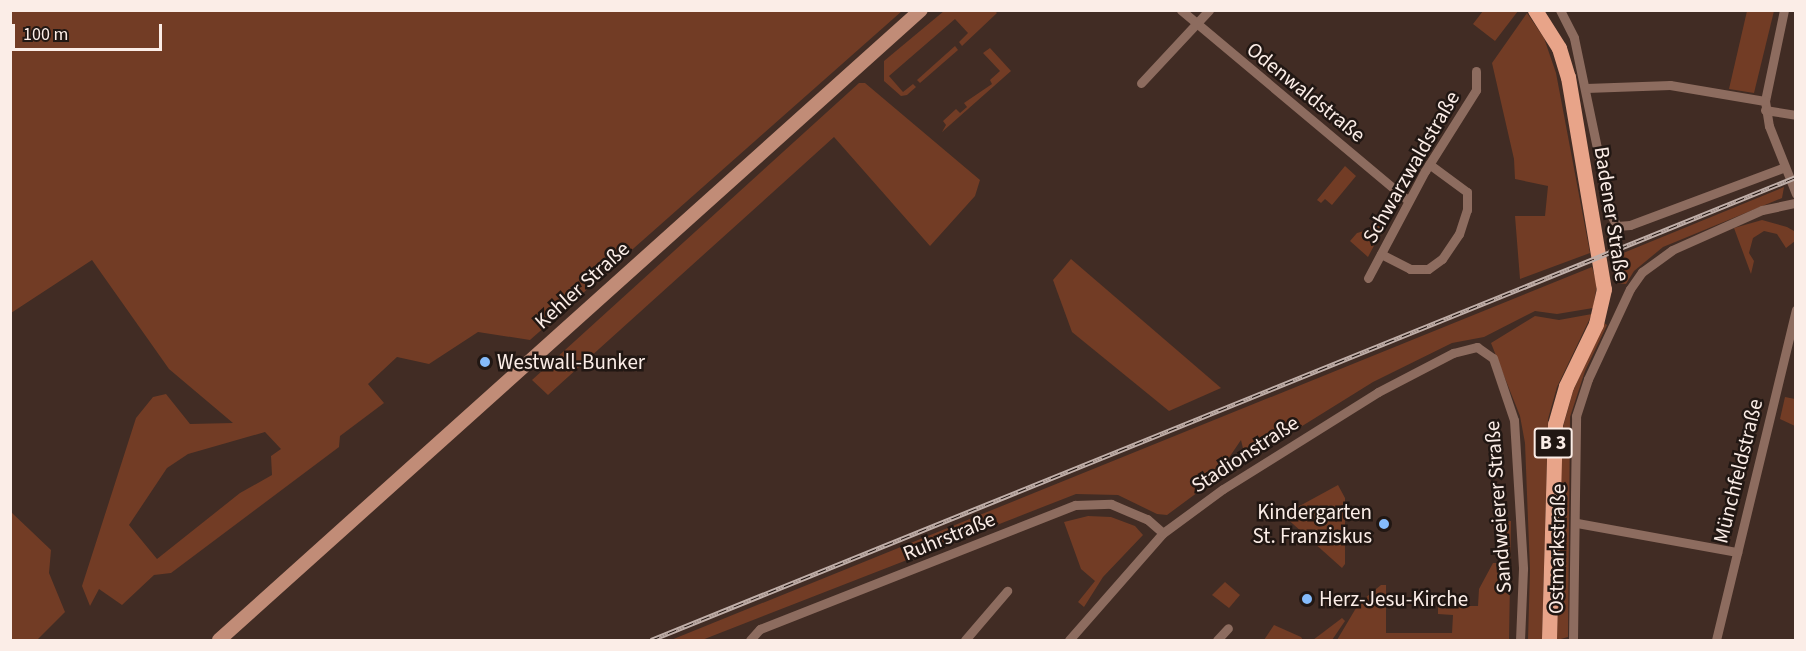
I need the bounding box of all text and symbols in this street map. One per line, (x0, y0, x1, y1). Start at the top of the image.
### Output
scale bar (15, 12, 165, 50)
text: 100 m (23, 22, 68, 47)
street label: Odenwaldstraße (1242, 36, 1370, 148)
street label: Schwarzwaldstraße (1357, 86, 1465, 248)
street label: Badener Straße (1589, 145, 1635, 283)
street label: Kehler Straße (529, 236, 635, 334)
place label: Westwall-Bunker (497, 349, 645, 375)
marker: Westwall-Bunker (478, 355, 492, 369)
street label: Münchfeldstraße (1708, 396, 1768, 546)
street label: Stadionstraße (1187, 410, 1303, 498)
street label: Sandweierer Straße (1479, 420, 1517, 594)
road number: B 3 (1534, 426, 1572, 460)
street label: Ostmarkstraße (1543, 484, 1571, 614)
place label: Kindergarten St. Franziskus (1253, 499, 1372, 549)
street label: Ruhrstraße (899, 506, 999, 566)
marker: Kindergarten St. Franziskus (1377, 517, 1391, 531)
place label: Herz-Jesu-Kirche (1319, 586, 1468, 612)
marker: Herz-Jesu-Kirche (1300, 592, 1314, 606)

